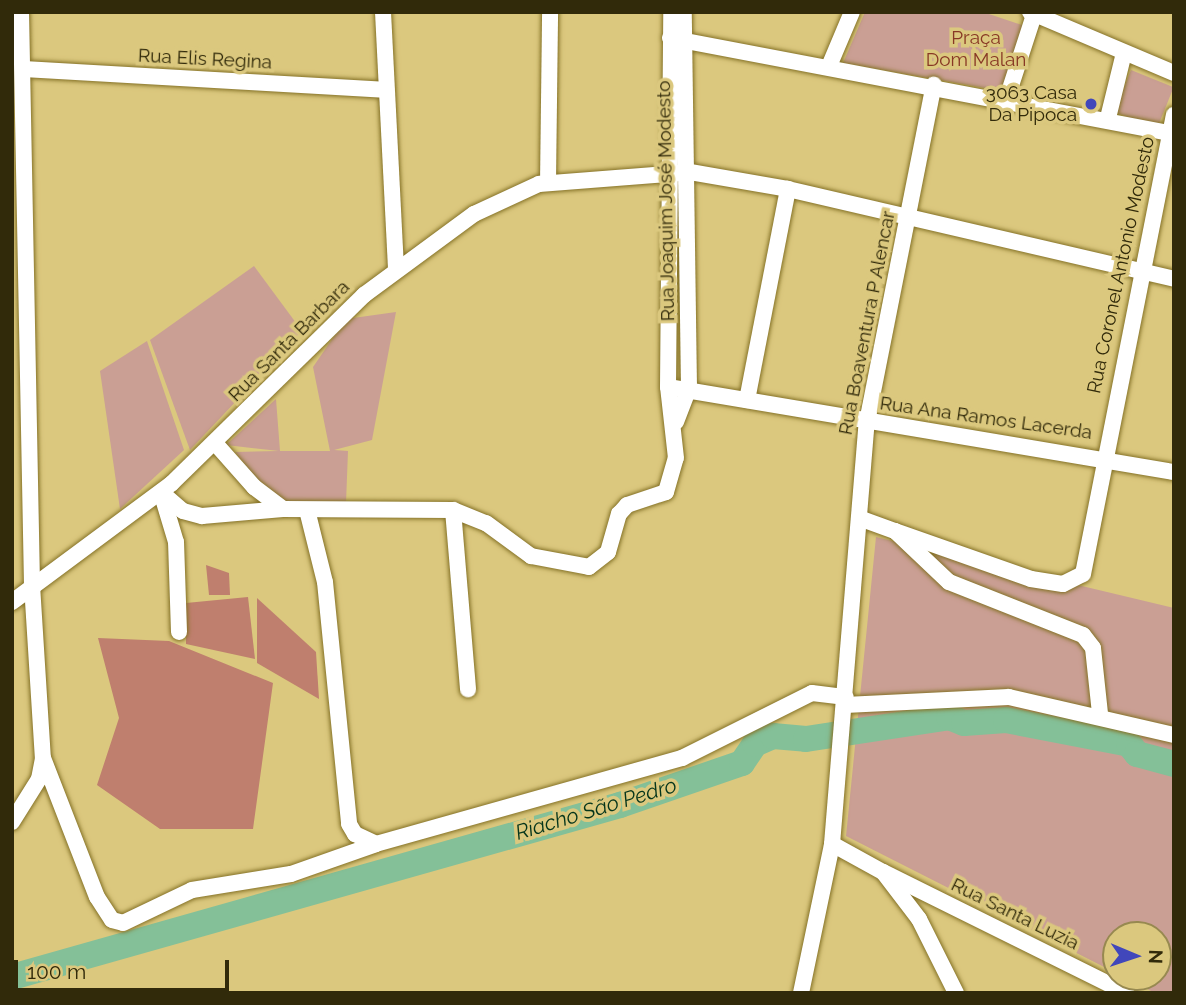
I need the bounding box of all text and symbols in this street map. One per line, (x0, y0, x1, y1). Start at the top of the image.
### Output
park label: Praça Dom Malan (926, 27, 1026, 71)
street label: Rua Elis Regina (137, 44, 273, 74)
street label: Rua Joaquim José Modesto (652, 80, 680, 322)
place label: 3063 Casa Da Pipoca (986, 82, 1077, 126)
marker: 3063 Casa Da Pipoca (1083, 96, 1099, 112)
street label: Rua Coronel Antonio Modesto (1082, 134, 1160, 396)
street label: Rua Boaventura P Alencar (834, 209, 900, 437)
street label: Rua Santa Barbara (224, 276, 354, 406)
street label: Rua Ana Ramos Lacerda (878, 392, 1094, 444)
water label: Riacho São Pedro (512, 772, 680, 846)
street label: Rua Santa Luzia (947, 873, 1083, 955)
north arrow (1102, 921, 1172, 991)
scale bar (18, 946, 233, 990)
text: N (1145, 949, 1167, 964)
text: 100 m (27, 959, 86, 984)

